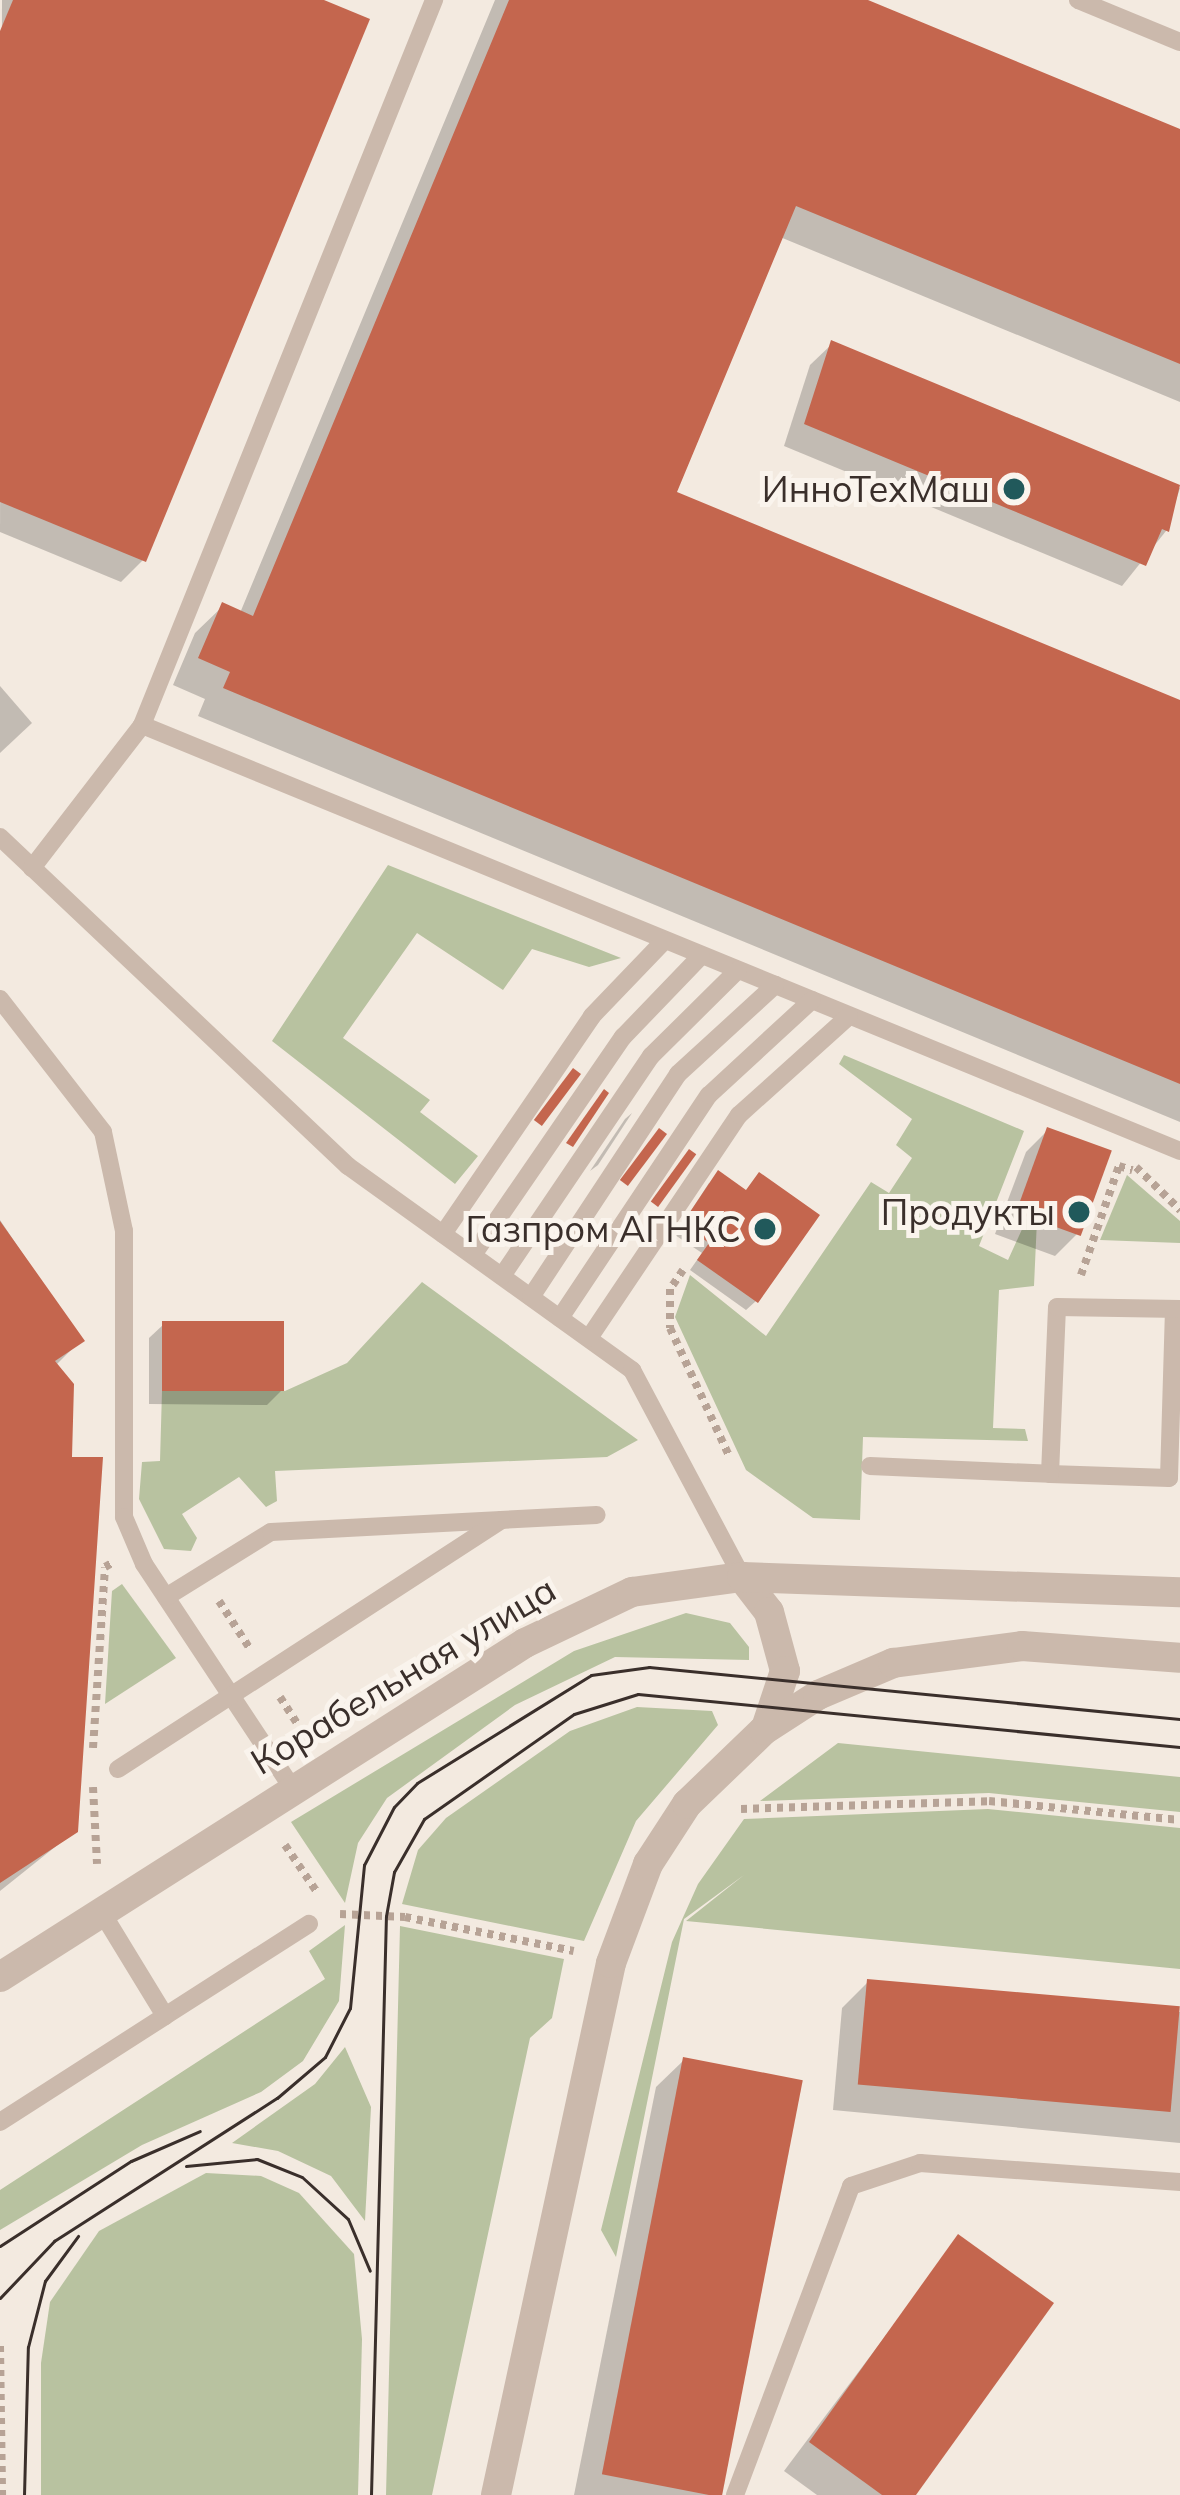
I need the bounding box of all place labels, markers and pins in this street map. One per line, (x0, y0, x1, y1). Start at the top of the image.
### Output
place label: ИнноТехМаш (762, 467, 990, 511)
marker: ИнноТехМаш (1001, 476, 1027, 502)
place label: Продукты (881, 1190, 1055, 1234)
marker: Продукты (1066, 1199, 1092, 1225)
place label: Газпром АГНКС (466, 1207, 741, 1251)
marker: Газпром АГНКС (752, 1216, 778, 1242)

